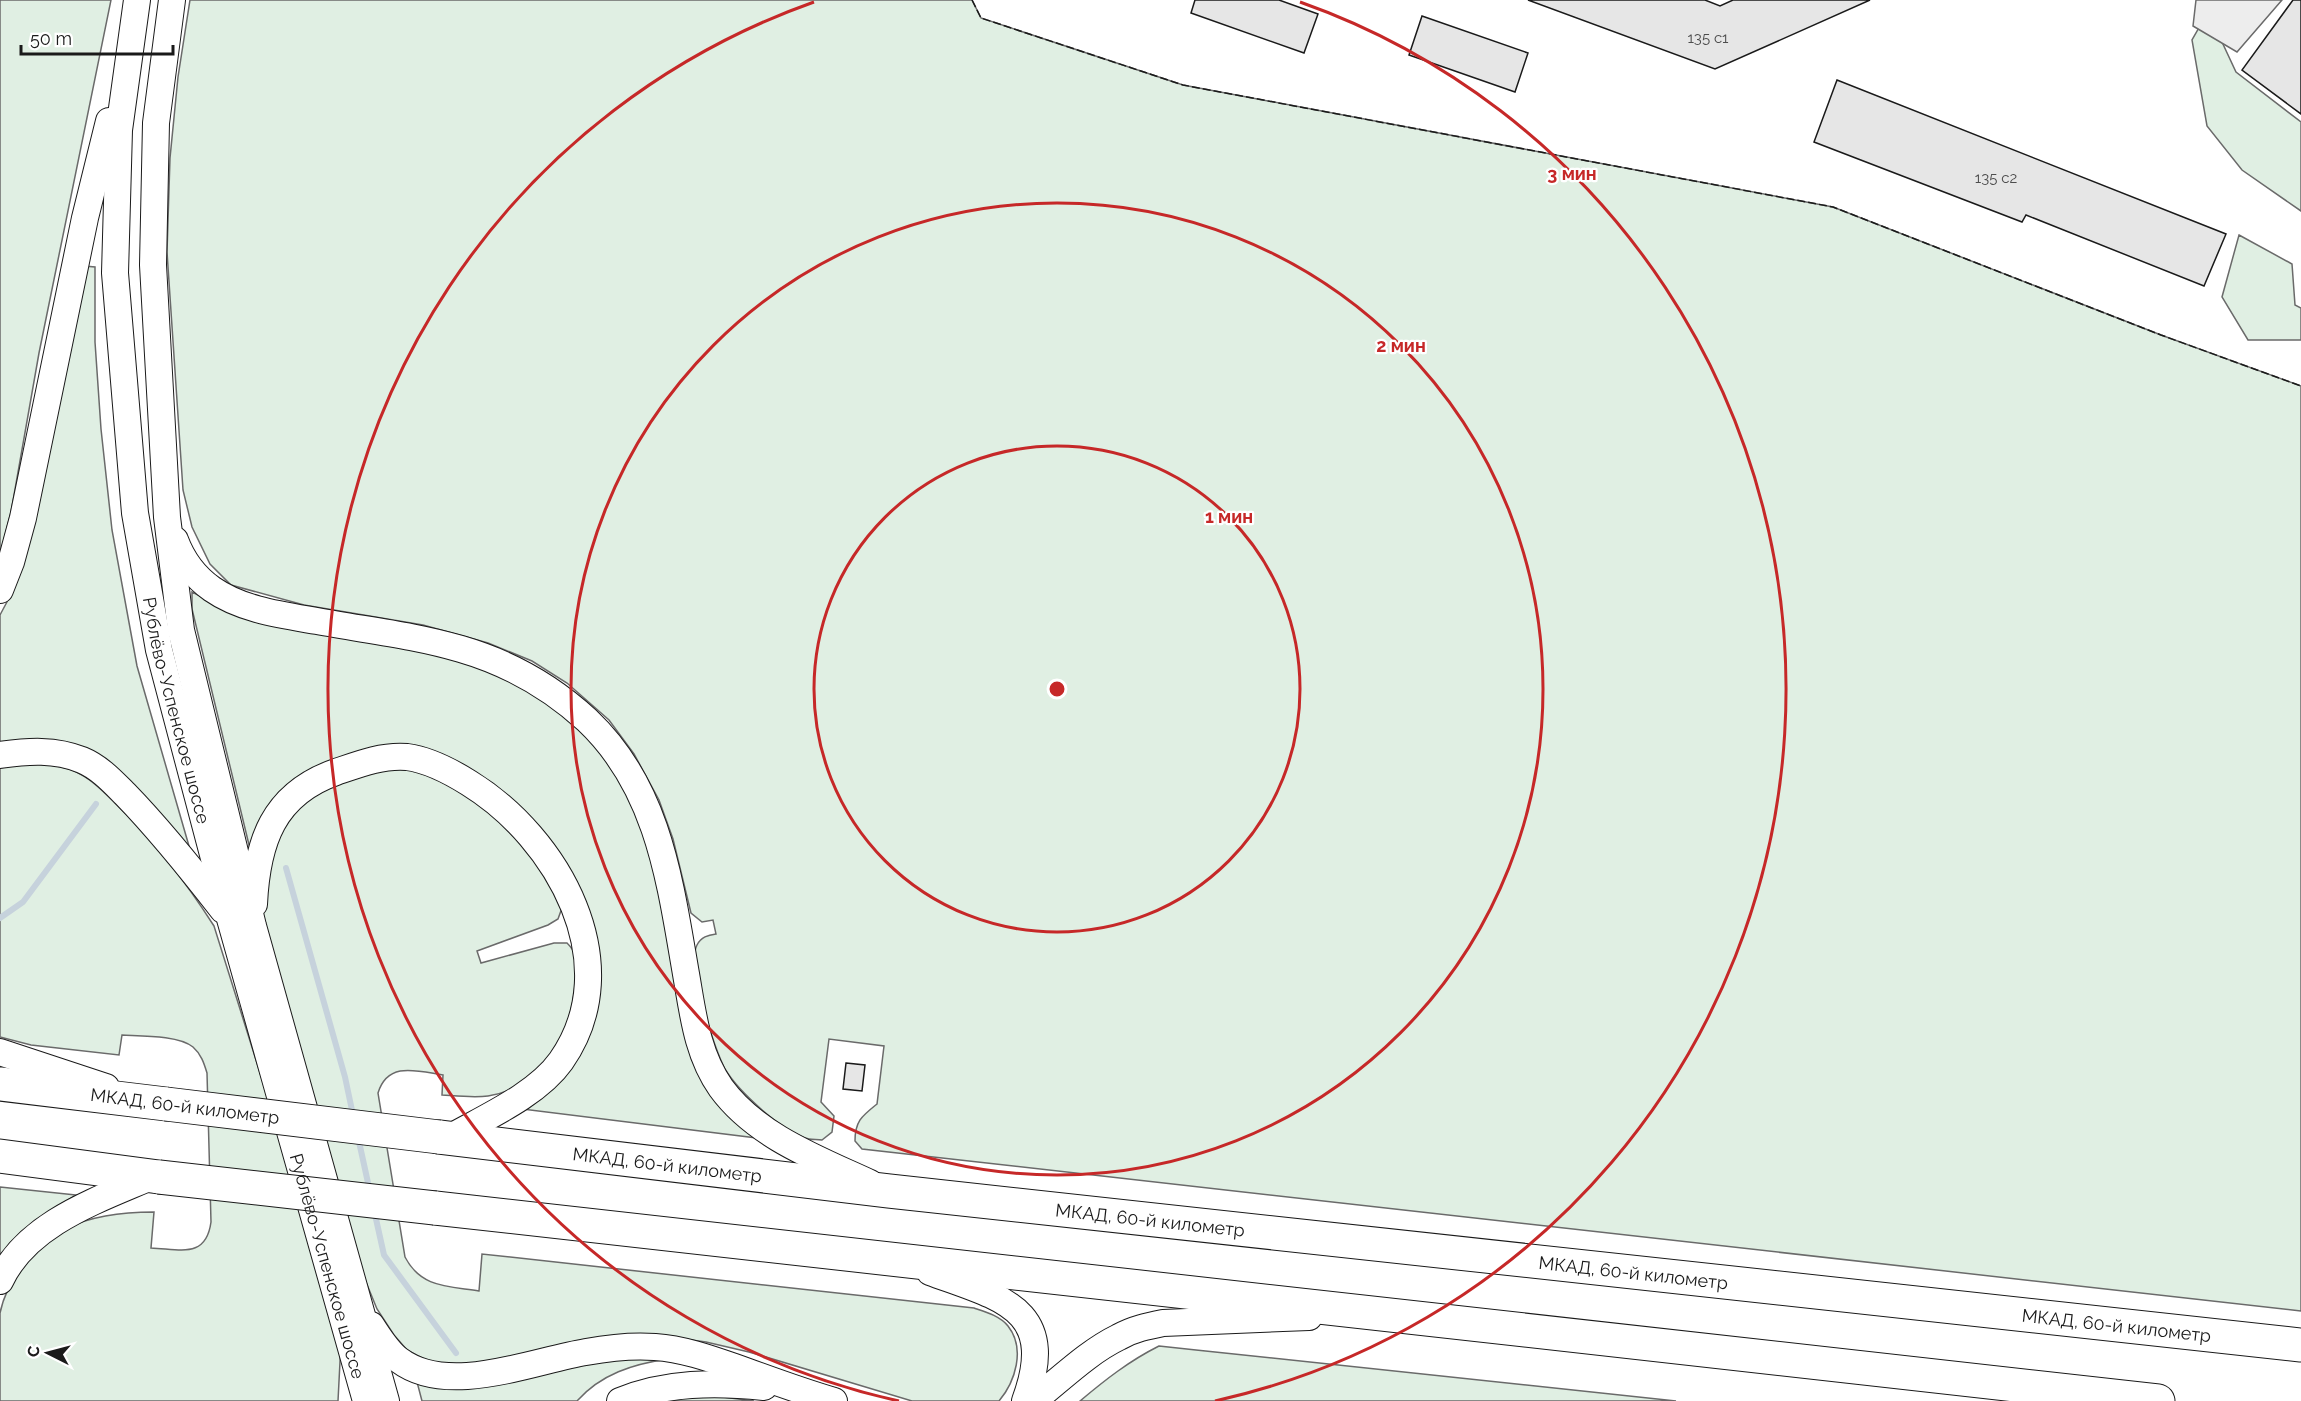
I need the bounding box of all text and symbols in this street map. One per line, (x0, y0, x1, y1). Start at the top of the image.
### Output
scale bar (21, 18, 172, 56)
text: 50 m (30, 28, 72, 49)
house number: 135 с1 (1687, 29, 1729, 47)
text: 3 мин (1547, 163, 1597, 184)
house number: 135 с2 (1975, 169, 2017, 187)
text: 2 мин (1376, 335, 1426, 356)
text: 1 мин (1205, 506, 1253, 527)
street label: Рублёво-Успенское шоссе (139, 595, 215, 826)
centre of rings (1047, 679, 1067, 699)
street label: МКАД, 60-й километр (89, 1084, 281, 1128)
street label: МКАД, 60-й километр (572, 1143, 763, 1186)
street label: Рублёво-Успенское шоссе (286, 1151, 370, 1381)
street label: МКАД, 60-й километр (1055, 1199, 1246, 1240)
street label: МКАД, 60-й километр (1538, 1251, 1729, 1293)
street label: МКАД, 60-й километр (2021, 1304, 2212, 1346)
north arrow (18, 1323, 78, 1383)
text: С (24, 1345, 44, 1358)

